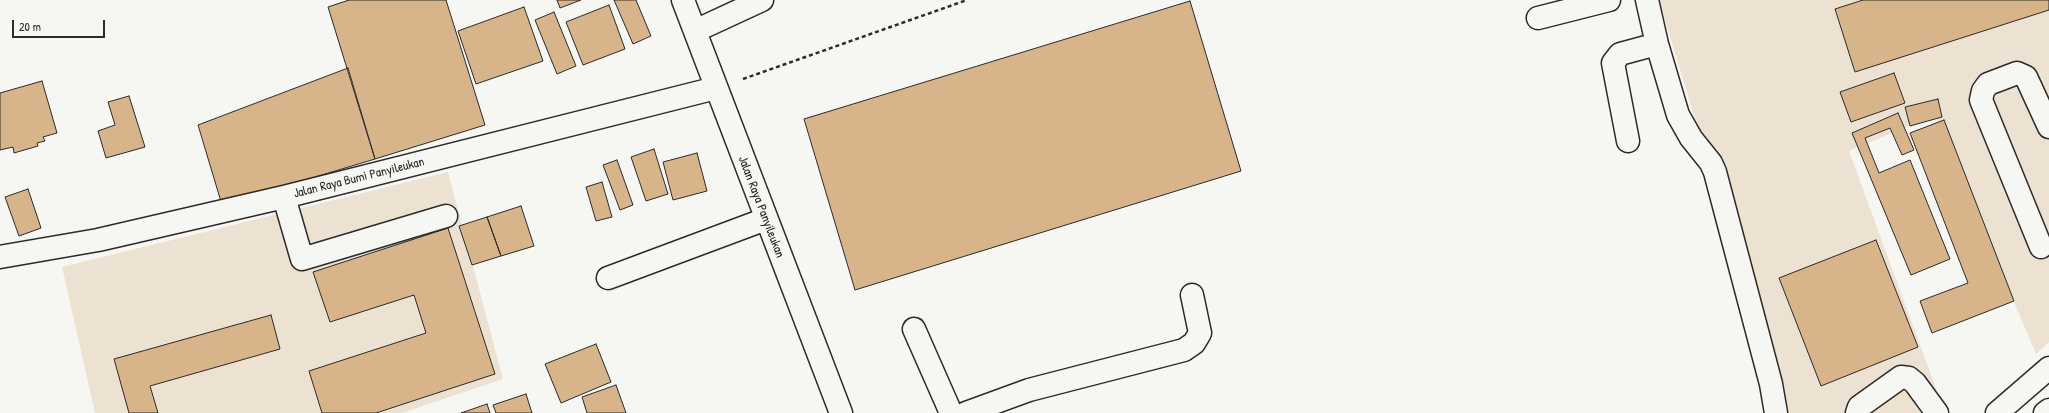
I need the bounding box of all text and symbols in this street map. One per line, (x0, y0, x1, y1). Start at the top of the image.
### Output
scale bar (14, 12, 107, 38)
text: 20 m (19, 18, 41, 35)
street label: Jalan Raya Bumi Panyileukan (292, 154, 426, 202)
street label: Jalan Raya Panyileukan (734, 154, 788, 260)

